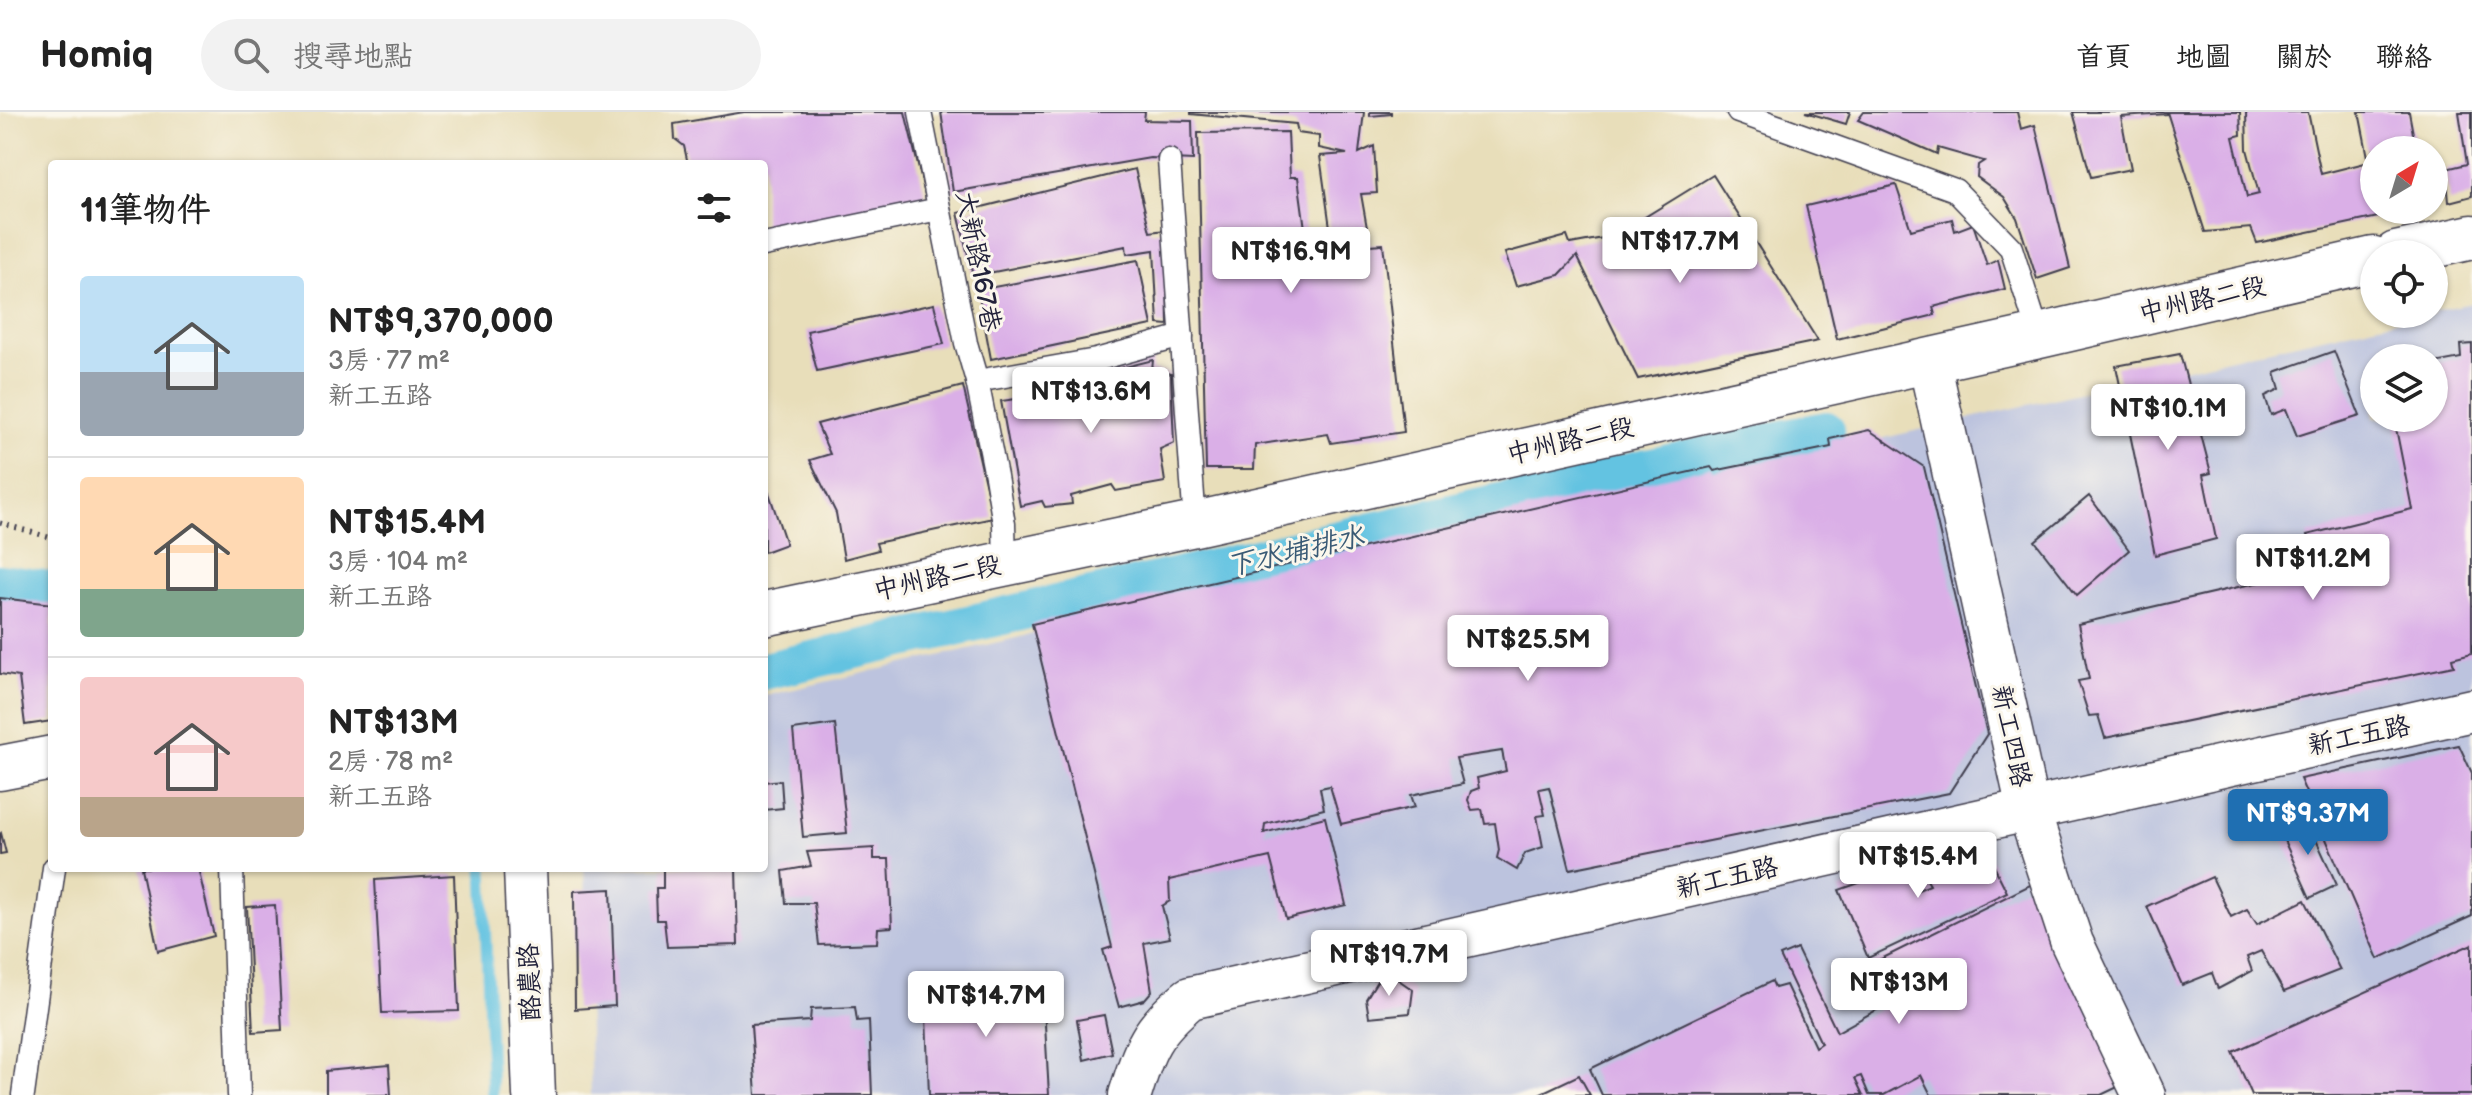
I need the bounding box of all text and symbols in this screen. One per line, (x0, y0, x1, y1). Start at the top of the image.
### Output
search box (201, 19, 761, 91)
text: Homiq (40, 33, 153, 78)
icon: search (229, 33, 273, 77)
text: 搜尋地點 (293, 39, 413, 75)
text: 首頁 (2076, 41, 2132, 74)
text: 地圖 (2176, 41, 2232, 74)
text: 關於 (2276, 41, 2332, 74)
text: 聯絡 (2376, 41, 2432, 74)
north arrow (2360, 136, 2448, 224)
map controls (2360, 136, 2448, 432)
icon: filters (692, 186, 736, 230)
street label: 大新路167巷 (949, 188, 1006, 334)
text: 11筆物件 (80, 190, 211, 231)
pin: NT$17.7M (1597, 217, 1763, 285)
pin: NT$16.9M (1208, 227, 1374, 295)
text: NT$17.7M (1620, 227, 1740, 258)
text: NT$16.9M (1230, 237, 1352, 268)
button: locate (2360, 240, 2448, 328)
street label: 中州路二段 (2136, 271, 2269, 330)
text: NT$9,370,000 (328, 301, 554, 342)
icon: home (144, 308, 240, 404)
button: layers (2360, 344, 2448, 432)
text: 3房 · 77 m² (328, 346, 450, 377)
pin: NT$13.6M (1008, 367, 1174, 435)
text: NT$13.6M (1030, 377, 1152, 408)
text: 新工五路 (328, 381, 432, 412)
pin: NT$10.1M (2085, 384, 2251, 452)
text: NT$10.1M (2109, 394, 2227, 425)
street label: 中州路二段 (1504, 412, 1637, 471)
text: NT$15.4M (328, 502, 486, 543)
icon: home (144, 509, 240, 605)
water label: 下水埔排水 (1223, 519, 1368, 583)
pin: NT$11.2M (2230, 534, 2396, 602)
text: NT$11.2M (2254, 544, 2372, 575)
text: 3房 · 104 m² (328, 547, 468, 578)
street label: 中州路二段 (871, 550, 1004, 607)
text: 新工五路 (328, 582, 432, 613)
pin: NT$25.5M (1445, 615, 1611, 683)
text: NT$25.5M (1465, 625, 1591, 656)
street label: 新工四路 (1985, 682, 2037, 790)
text: NT$13M (328, 702, 459, 743)
icon: home (144, 709, 240, 805)
street label: 新工五路 (2305, 710, 2413, 762)
text: 2房 · 78 m² (328, 747, 453, 778)
text: 新工五路 (328, 782, 432, 813)
pin: NT$9.37M (2225, 789, 2391, 857)
text: NT$9.37M (2246, 799, 2370, 830)
pin: NT$15.4M (1835, 832, 2001, 900)
text: NT$15.4M (1858, 842, 1978, 873)
street label: 新工五路 (1673, 852, 1781, 905)
pin: NT$19.7M (1306, 930, 1472, 998)
text: NT$19.7M (1329, 940, 1449, 971)
street label: 酪農路 (514, 942, 547, 1021)
pin: NT$13M (1834, 958, 1964, 1026)
text: NT$13M (1849, 968, 1949, 999)
pin: NT$14.7M (903, 971, 1069, 1039)
text: NT$14.7M (926, 981, 1046, 1012)

